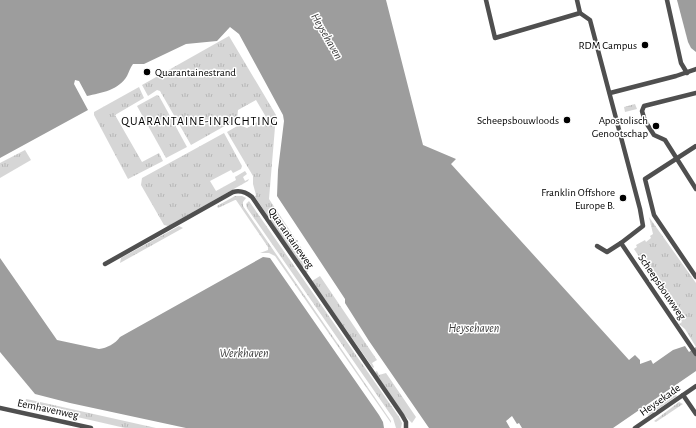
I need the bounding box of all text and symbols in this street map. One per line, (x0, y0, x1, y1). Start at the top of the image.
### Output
water label: Heysehaven (309, 11, 345, 61)
place label: RDM Campus (579, 40, 637, 51)
marker: RDM Campus (640, 40, 650, 50)
marker: Quarantainestrand (142, 67, 152, 77)
place label: Quarantainestrand (155, 67, 236, 78)
district label: QUARANTAINE-INRICHTING (121, 115, 279, 128)
place label: Scheepsbouwloods (477, 115, 559, 126)
marker: Scheepsbouwloods (562, 115, 572, 125)
place label: Apostolisch Genootschap (592, 115, 648, 139)
marker: Apostolisch Genootschap (651, 121, 661, 131)
place label: Franklin Offshore Europe B. (541, 187, 615, 211)
marker: Franklin Offshore Europe B. (618, 193, 628, 203)
street label: Quarantaineweg (266, 206, 316, 271)
street label: Scheepsbouwweg (636, 252, 688, 322)
water label: Heysehaven (449, 322, 499, 334)
water label: Werkhaven (219, 347, 269, 359)
street label: Heysekade (638, 382, 682, 418)
street label: Eemhavenweg (16, 397, 80, 421)

